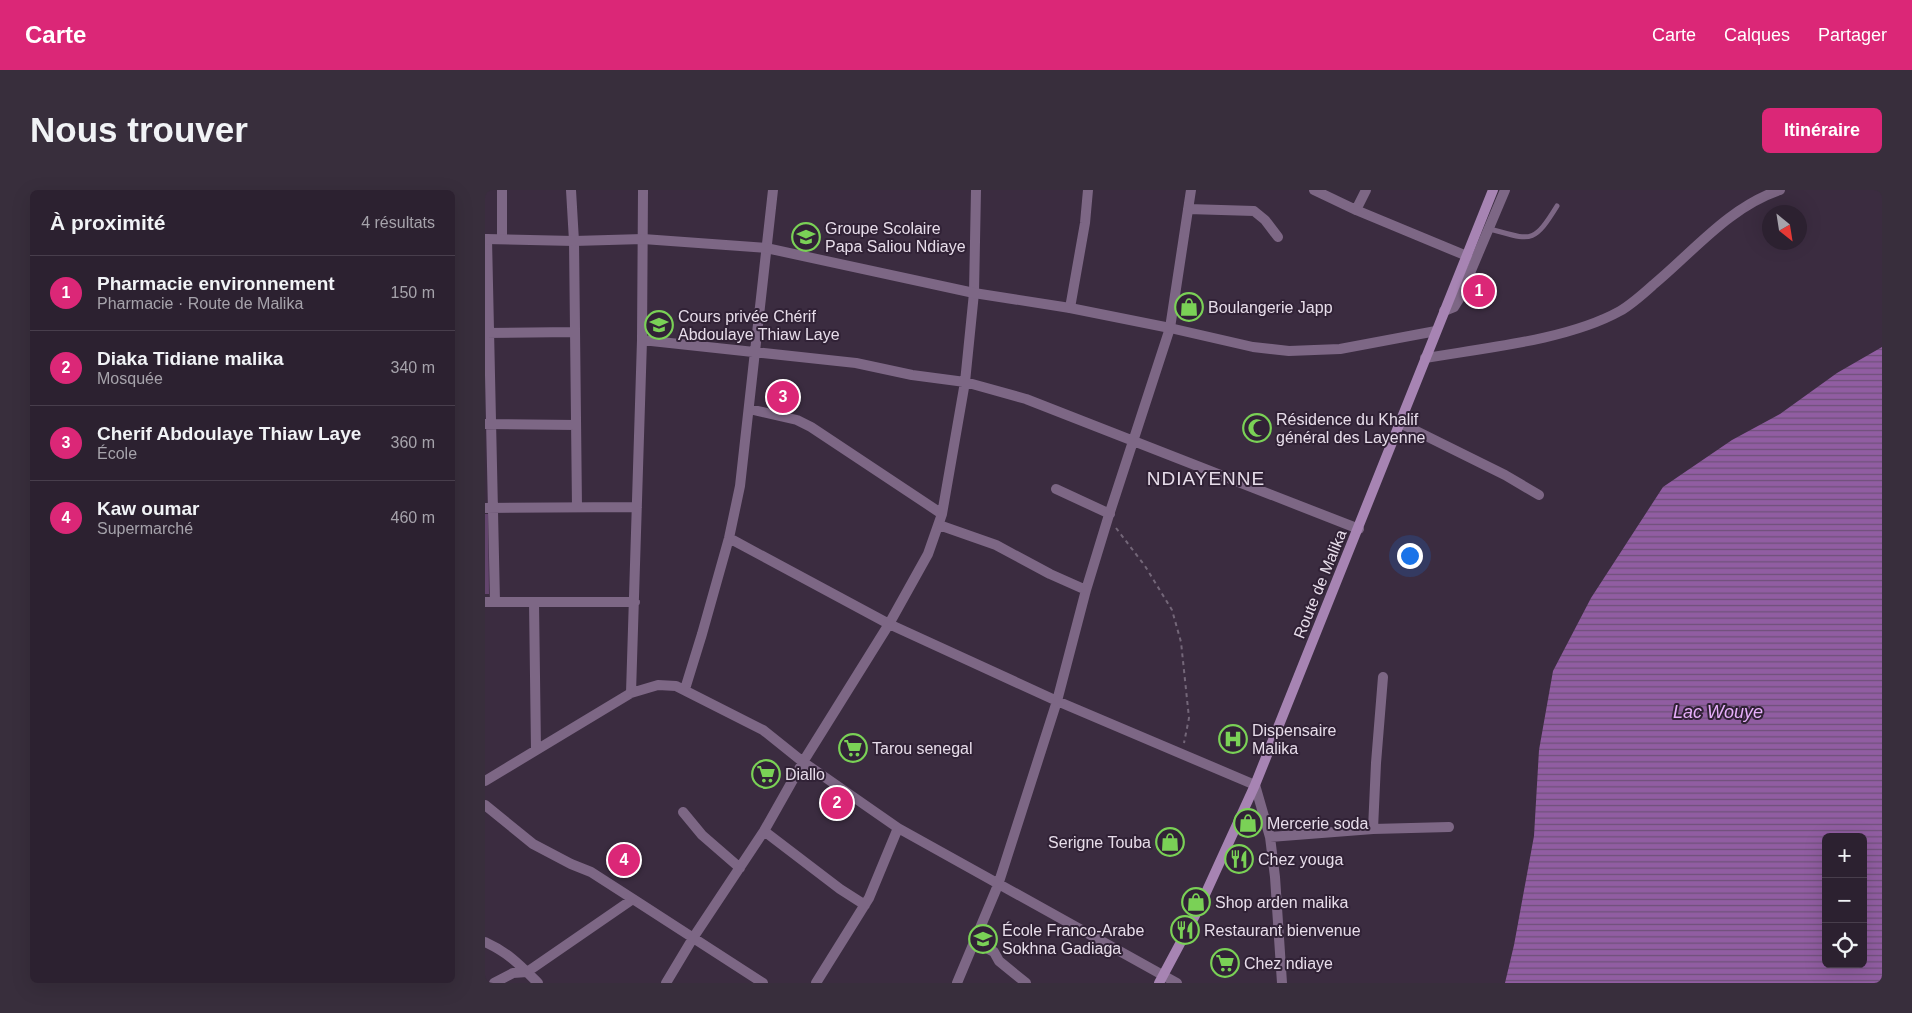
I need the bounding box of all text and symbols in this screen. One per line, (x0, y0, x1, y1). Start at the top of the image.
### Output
text: Carte (25, 21, 86, 48)
text: Carte (1652, 25, 1696, 45)
text: Calques (1724, 25, 1790, 45)
text: Partager (1818, 25, 1887, 45)
button: Itinéraire (1762, 108, 1882, 153)
text: Nous trouver (30, 110, 248, 149)
north arrow (1762, 205, 1807, 250)
text: À proximité (50, 211, 166, 234)
text: 4 résultats (361, 214, 435, 231)
place label: Groupe Scolaire Papa Saliou Ndiaye (825, 220, 966, 255)
school or university icon: Groupe Scolaire Papa Saliou Ndiaye (791, 222, 821, 252)
pin: 1 (1463, 272, 1495, 310)
text: Pharmacie environnement (97, 273, 335, 294)
text: 1 (62, 284, 70, 301)
text: 150 m (391, 284, 435, 301)
shop icon: Boulangerie Japp (1174, 292, 1204, 322)
text: Pharmacie · Route de Malika (97, 295, 303, 312)
place label: Boulangerie Japp (1208, 299, 1333, 316)
place label: Cours privée Chérif Abdoulaye Thiaw Laye (678, 308, 840, 343)
school or university icon: Cours privée Chérif Abdoulaye Thiaw Laye (644, 310, 674, 340)
text: Diaka Tidiane malika (97, 348, 284, 369)
text: 2 (62, 359, 70, 376)
text: 340 m (391, 359, 435, 376)
text: Mosquée (97, 370, 163, 387)
pin: 3 (767, 378, 799, 416)
place label: Résidence du Khalif général des Layenne (1276, 411, 1426, 446)
mosque icon: Résidence du Khalif général des Layenne (1242, 413, 1272, 443)
text: Cherif Abdoulaye Thiaw Laye (97, 423, 361, 444)
text: 3 (62, 434, 70, 451)
text: 360 m (391, 434, 435, 451)
text: École (97, 445, 137, 462)
district label: NDIAYENNE (1147, 468, 1265, 489)
text: Kaw oumar (97, 498, 199, 519)
text: 4 (62, 509, 70, 526)
text: 460 m (391, 509, 435, 526)
text: Supermarché (97, 520, 193, 537)
street label: Route de Malika (1290, 527, 1350, 641)
your location (1397, 543, 1423, 569)
water label: Lac Wouye (1673, 702, 1763, 722)
place label: Dispensaire Malika (1252, 722, 1337, 757)
hospital icon: Dispensaire Malika (1218, 724, 1248, 754)
supermarket icon: Tarou senegal (838, 733, 868, 763)
place label: Tarou senegal (872, 740, 973, 757)
supermarket icon: Diallo (751, 759, 781, 789)
place label: Diallo (785, 766, 825, 783)
pin: 2 (821, 784, 853, 822)
shop icon: Mercerie soda (1233, 808, 1263, 838)
place label: Mercerie soda (1267, 815, 1368, 832)
shop icon: Serigne Touba (1155, 827, 1185, 857)
map controls (1822, 833, 1867, 968)
button: + (1822, 833, 1867, 878)
place label: Serigne Touba (1048, 834, 1151, 851)
pin: 4 (608, 841, 640, 879)
restaurant icon: Chez youga (1224, 844, 1254, 874)
place label: Chez youga (1258, 851, 1343, 868)
button: − (1822, 878, 1867, 923)
shop icon: Shop arden malika (1181, 887, 1211, 917)
place label: Shop arden malika (1215, 894, 1349, 911)
restaurant icon: Restaurant bienvenue (1170, 915, 1200, 945)
place label: École Franco-Arabe Sokhna Gadiaga (1002, 921, 1144, 957)
place label: Restaurant bienvenue (1204, 922, 1361, 939)
button: locate (1822, 923, 1867, 968)
school or university icon: École Franco-Arabe Sokhna Gadiaga (968, 924, 998, 954)
supermarket icon: Chez ndiaye (1210, 948, 1240, 978)
place label: Chez ndiaye (1244, 955, 1333, 972)

